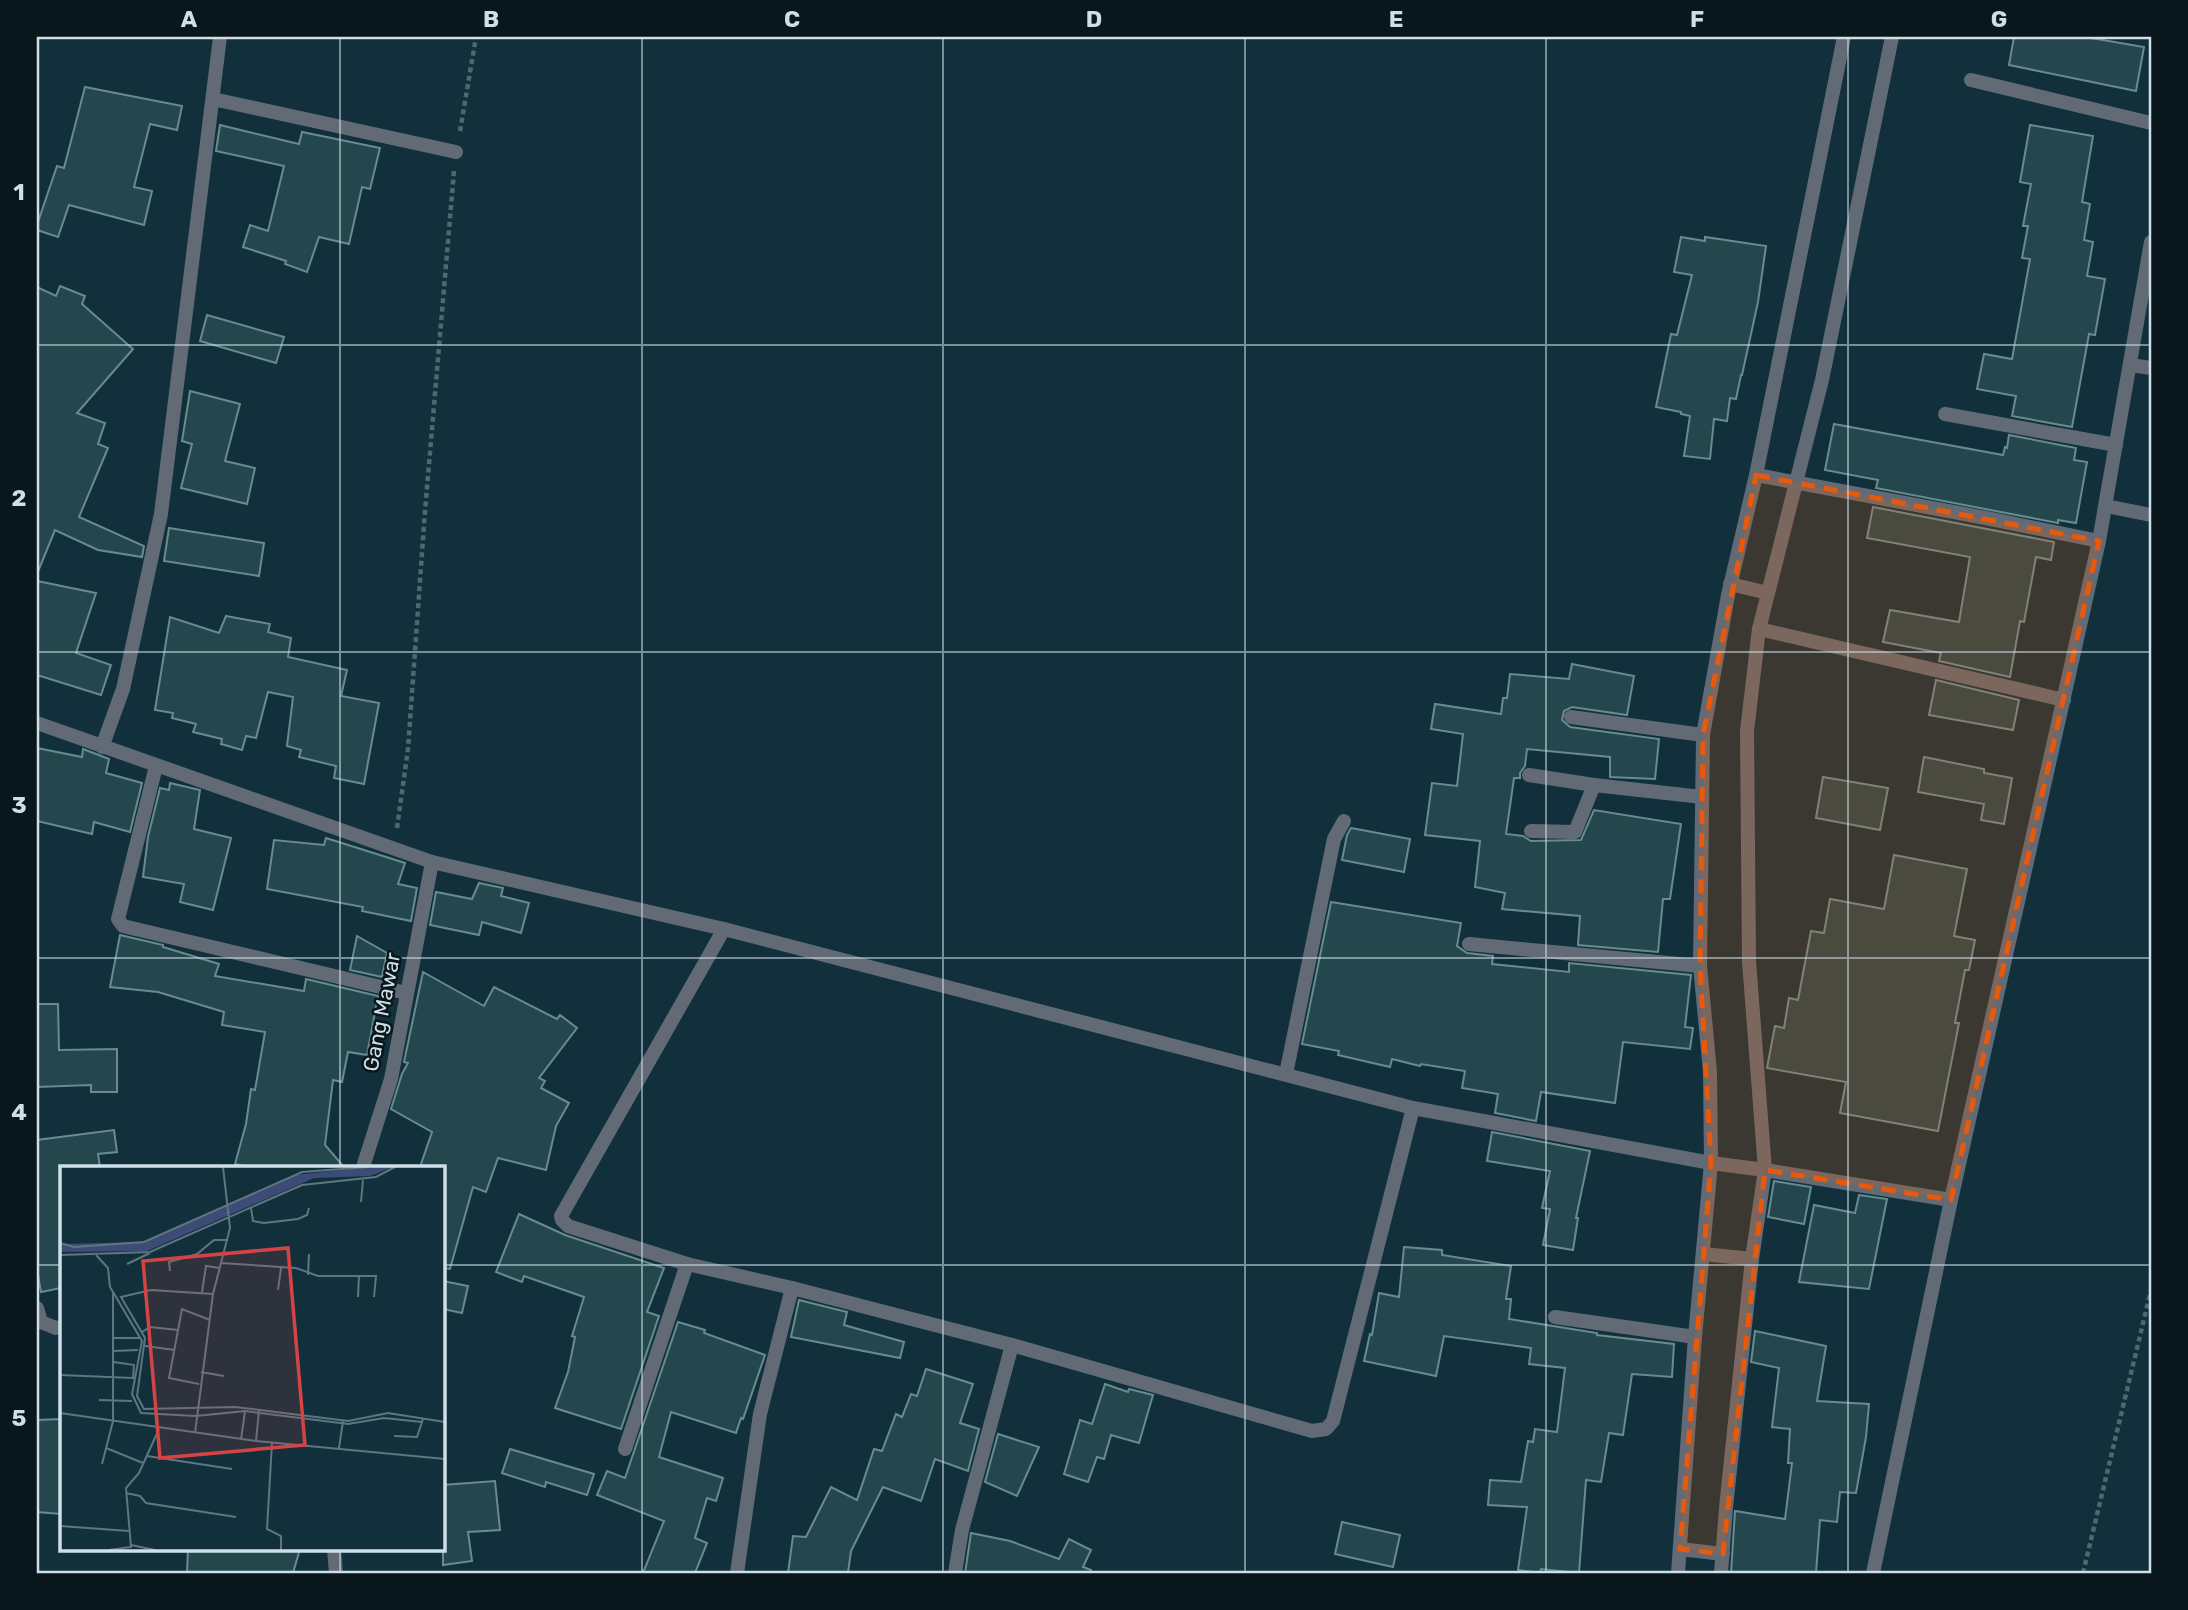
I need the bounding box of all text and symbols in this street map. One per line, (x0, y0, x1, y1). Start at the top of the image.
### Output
text: A (181, 5, 198, 33)
text: B (483, 5, 499, 33)
text: C (784, 5, 800, 33)
text: D (1086, 5, 1102, 33)
text: E (1389, 5, 1403, 33)
text: F (1690, 5, 1704, 33)
text: G (1991, 5, 2007, 33)
text: 1 (13, 178, 25, 206)
text: 2 (12, 484, 26, 512)
text: 3 (11, 791, 27, 819)
street label: Gang Mawar (358, 950, 405, 1073)
text: 4 (11, 1098, 27, 1126)
inset map (60, 1166, 444, 1550)
text: 5 (12, 1404, 27, 1432)

